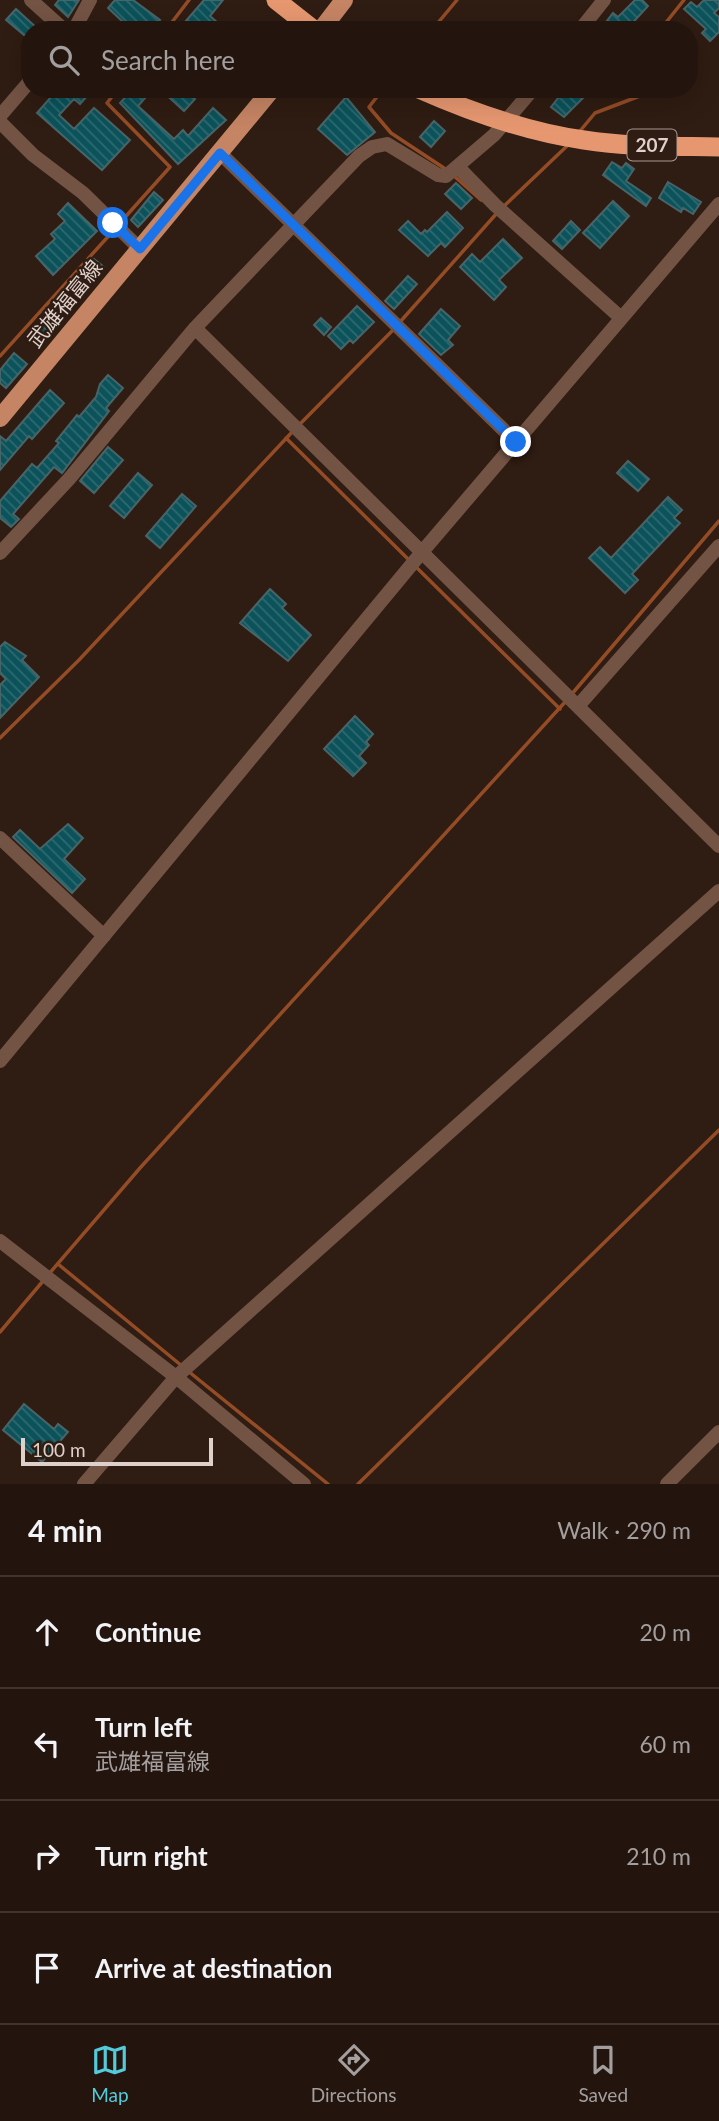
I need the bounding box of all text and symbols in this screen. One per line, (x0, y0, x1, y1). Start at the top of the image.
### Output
search box (21, 21, 698, 98)
icon: search (45, 41, 83, 79)
text: Search here (101, 44, 235, 76)
road number: 207 (628, 130, 676, 160)
route start (97, 207, 128, 238)
street label: 武雄福富線 (21, 254, 107, 352)
route end (500, 426, 531, 457)
scale bar (21, 1435, 214, 1467)
text: 100 m (32, 1438, 86, 1461)
text: 4 min (28, 1512, 102, 1548)
text: Walk · 290 m (557, 1516, 691, 1544)
icon: ahead (28, 1613, 66, 1651)
text: Continue (95, 1616, 201, 1648)
text: 20 m (640, 1618, 691, 1646)
text: Turn left (95, 1711, 192, 1743)
icon: left (28, 1725, 66, 1763)
text: 60 m (640, 1730, 691, 1758)
text: 武雄福富線 (95, 1747, 210, 1775)
icon: right (28, 1837, 66, 1875)
text: Turn right (95, 1840, 208, 1872)
text: 210 m (626, 1842, 691, 1870)
icon: arrive (28, 1949, 66, 1987)
text: Arrive at destination (95, 1952, 332, 1984)
tab: Map (91, 2041, 129, 2106)
tab: Directions (311, 2041, 397, 2106)
tab: Saved (578, 2041, 628, 2106)

